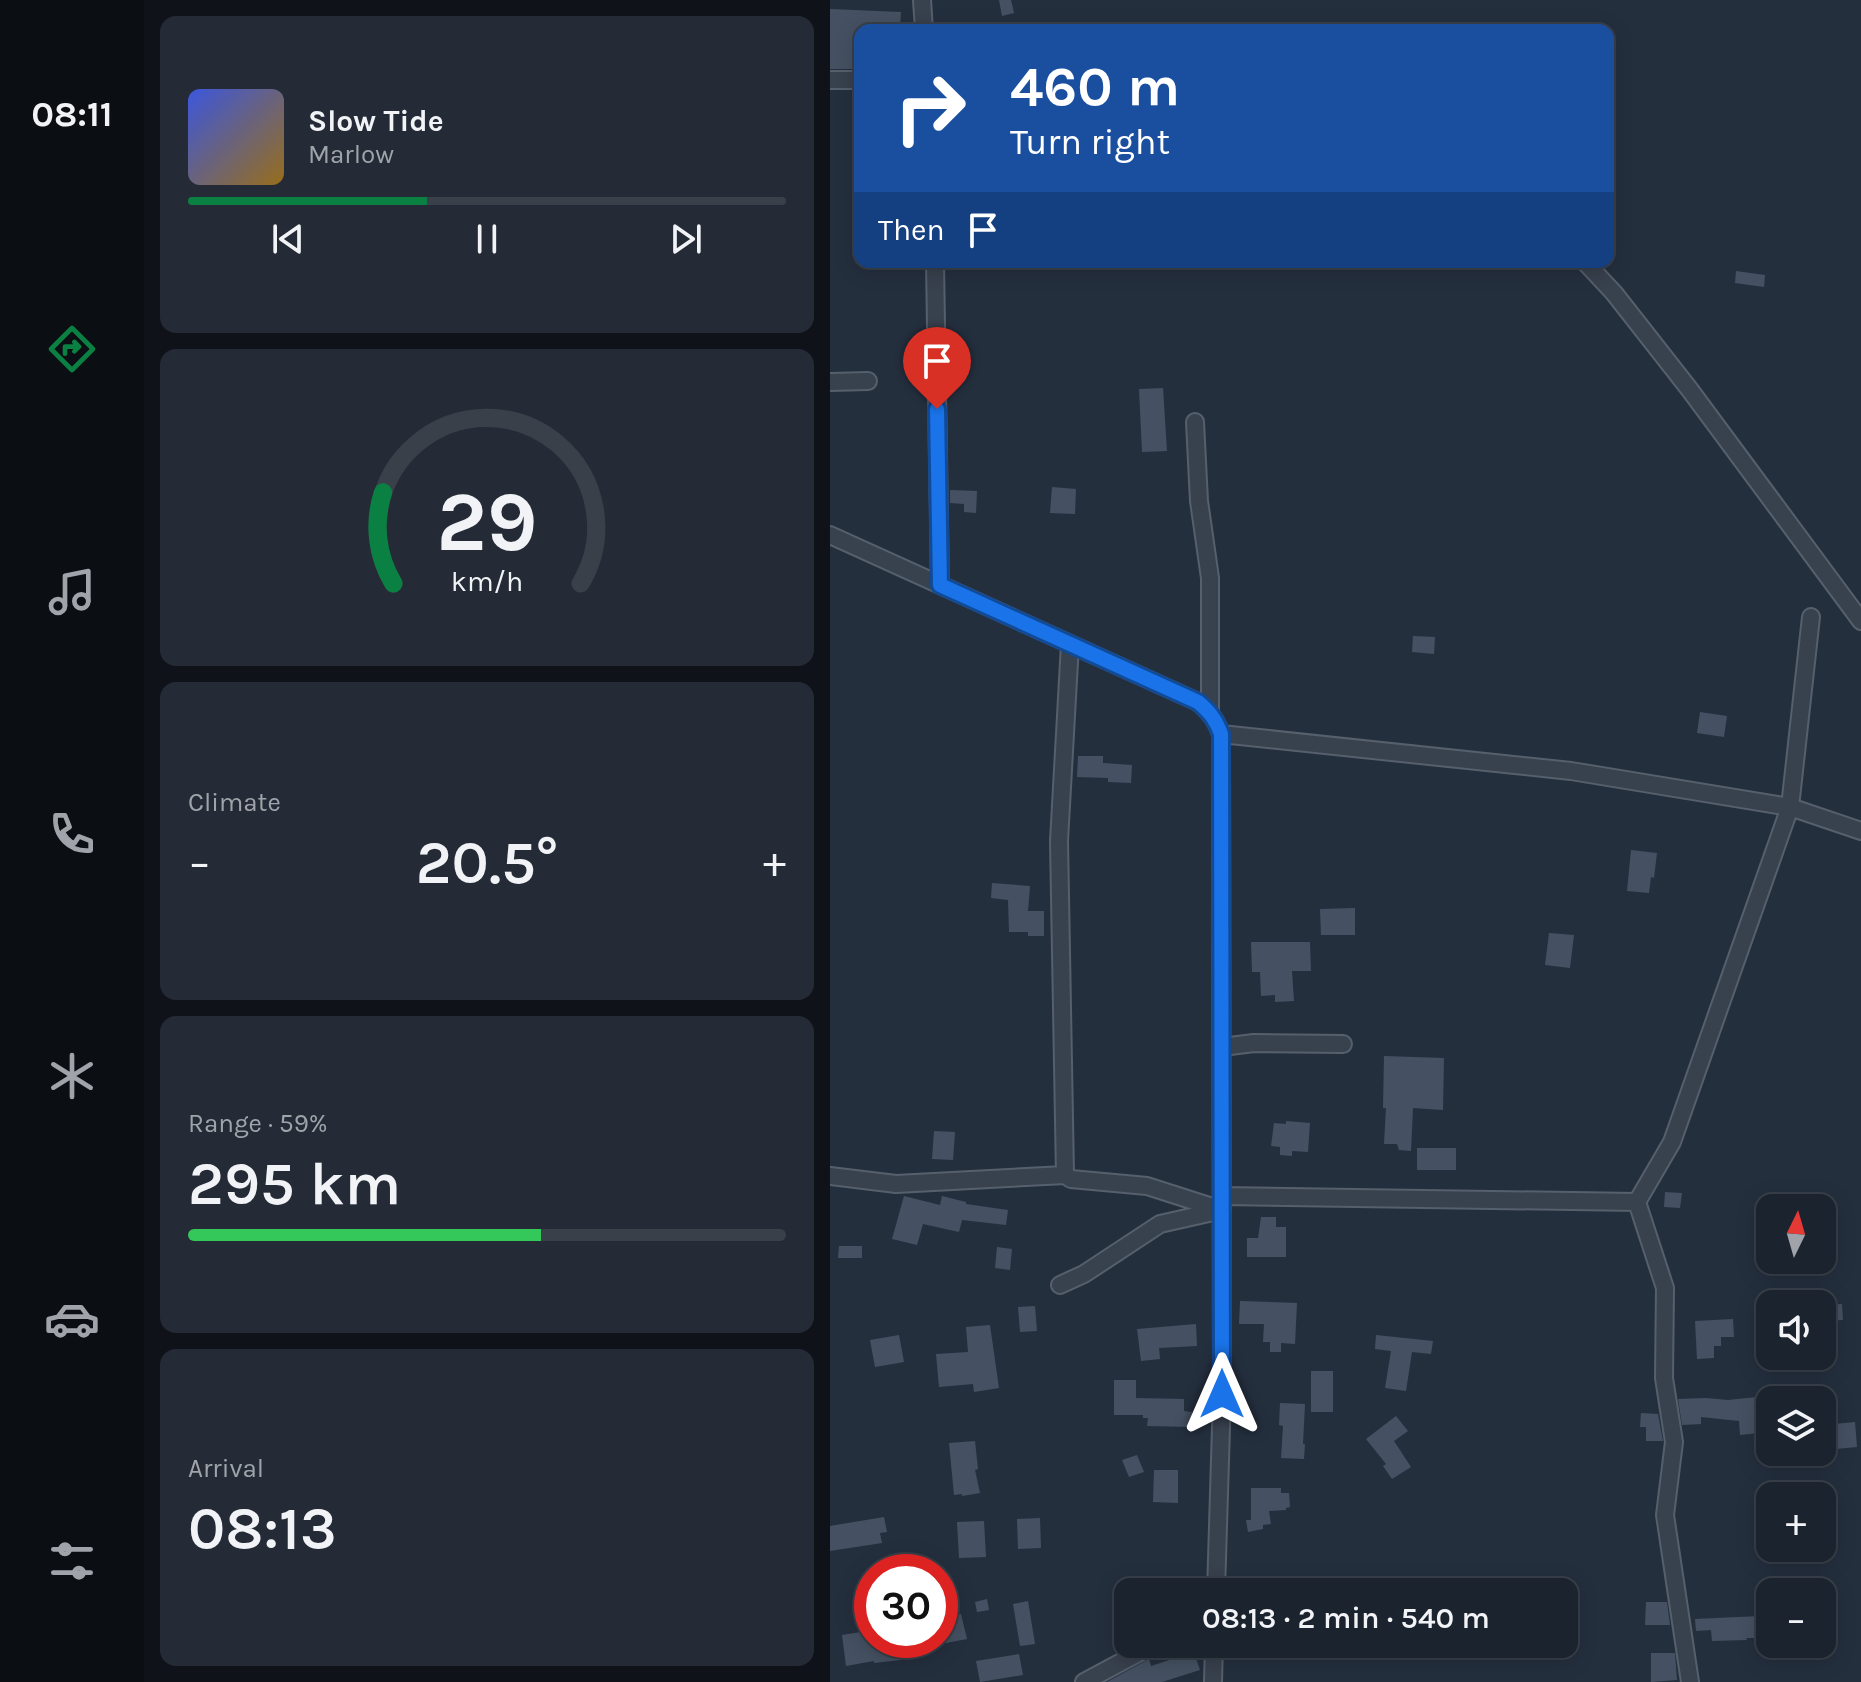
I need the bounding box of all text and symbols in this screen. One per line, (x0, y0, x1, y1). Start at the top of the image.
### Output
text: 460 m (1010, 54, 1180, 119)
icon: right (878, 56, 982, 160)
text: 08:11 (31, 93, 113, 135)
text: Slow Tide (308, 103, 444, 139)
text: Turn right (1010, 121, 1170, 163)
text: Marlow (308, 139, 394, 170)
icon: arrive (961, 208, 1005, 252)
text: Then (878, 212, 945, 248)
icon: previous (266, 217, 310, 261)
icon: pause (465, 217, 509, 261)
icon: next (664, 217, 708, 261)
icon: directions (44, 321, 100, 377)
pin (903, 327, 971, 409)
icon: arrive (915, 339, 959, 383)
text: 29 (436, 473, 538, 570)
icon: music (44, 564, 100, 620)
text: km/h (451, 565, 523, 598)
text: Climate (188, 787, 281, 818)
icon: phone (44, 806, 100, 862)
text: 20.5° (416, 828, 558, 898)
text: − (188, 837, 211, 888)
text: + (763, 837, 786, 888)
icon: climate (44, 1048, 100, 1104)
text: Range · 59% (188, 1108, 328, 1139)
text: 295 km (188, 1149, 401, 1219)
north arrow (1756, 1194, 1836, 1274)
map controls (1756, 1194, 1836, 1658)
button: sound (1756, 1290, 1836, 1370)
icon: car (44, 1291, 100, 1347)
position arrow (1180, 1352, 1264, 1436)
button: layers (1756, 1386, 1836, 1466)
text: Arrival (188, 1453, 264, 1484)
button: + (1756, 1482, 1836, 1562)
text: 08:13 (188, 1494, 337, 1564)
icon: filters (44, 1533, 100, 1589)
speed limit sign: 30 (854, 1554, 958, 1658)
button: − (1756, 1578, 1836, 1658)
text: 08:13 · 2 min · 540 m (1202, 1600, 1490, 1636)

